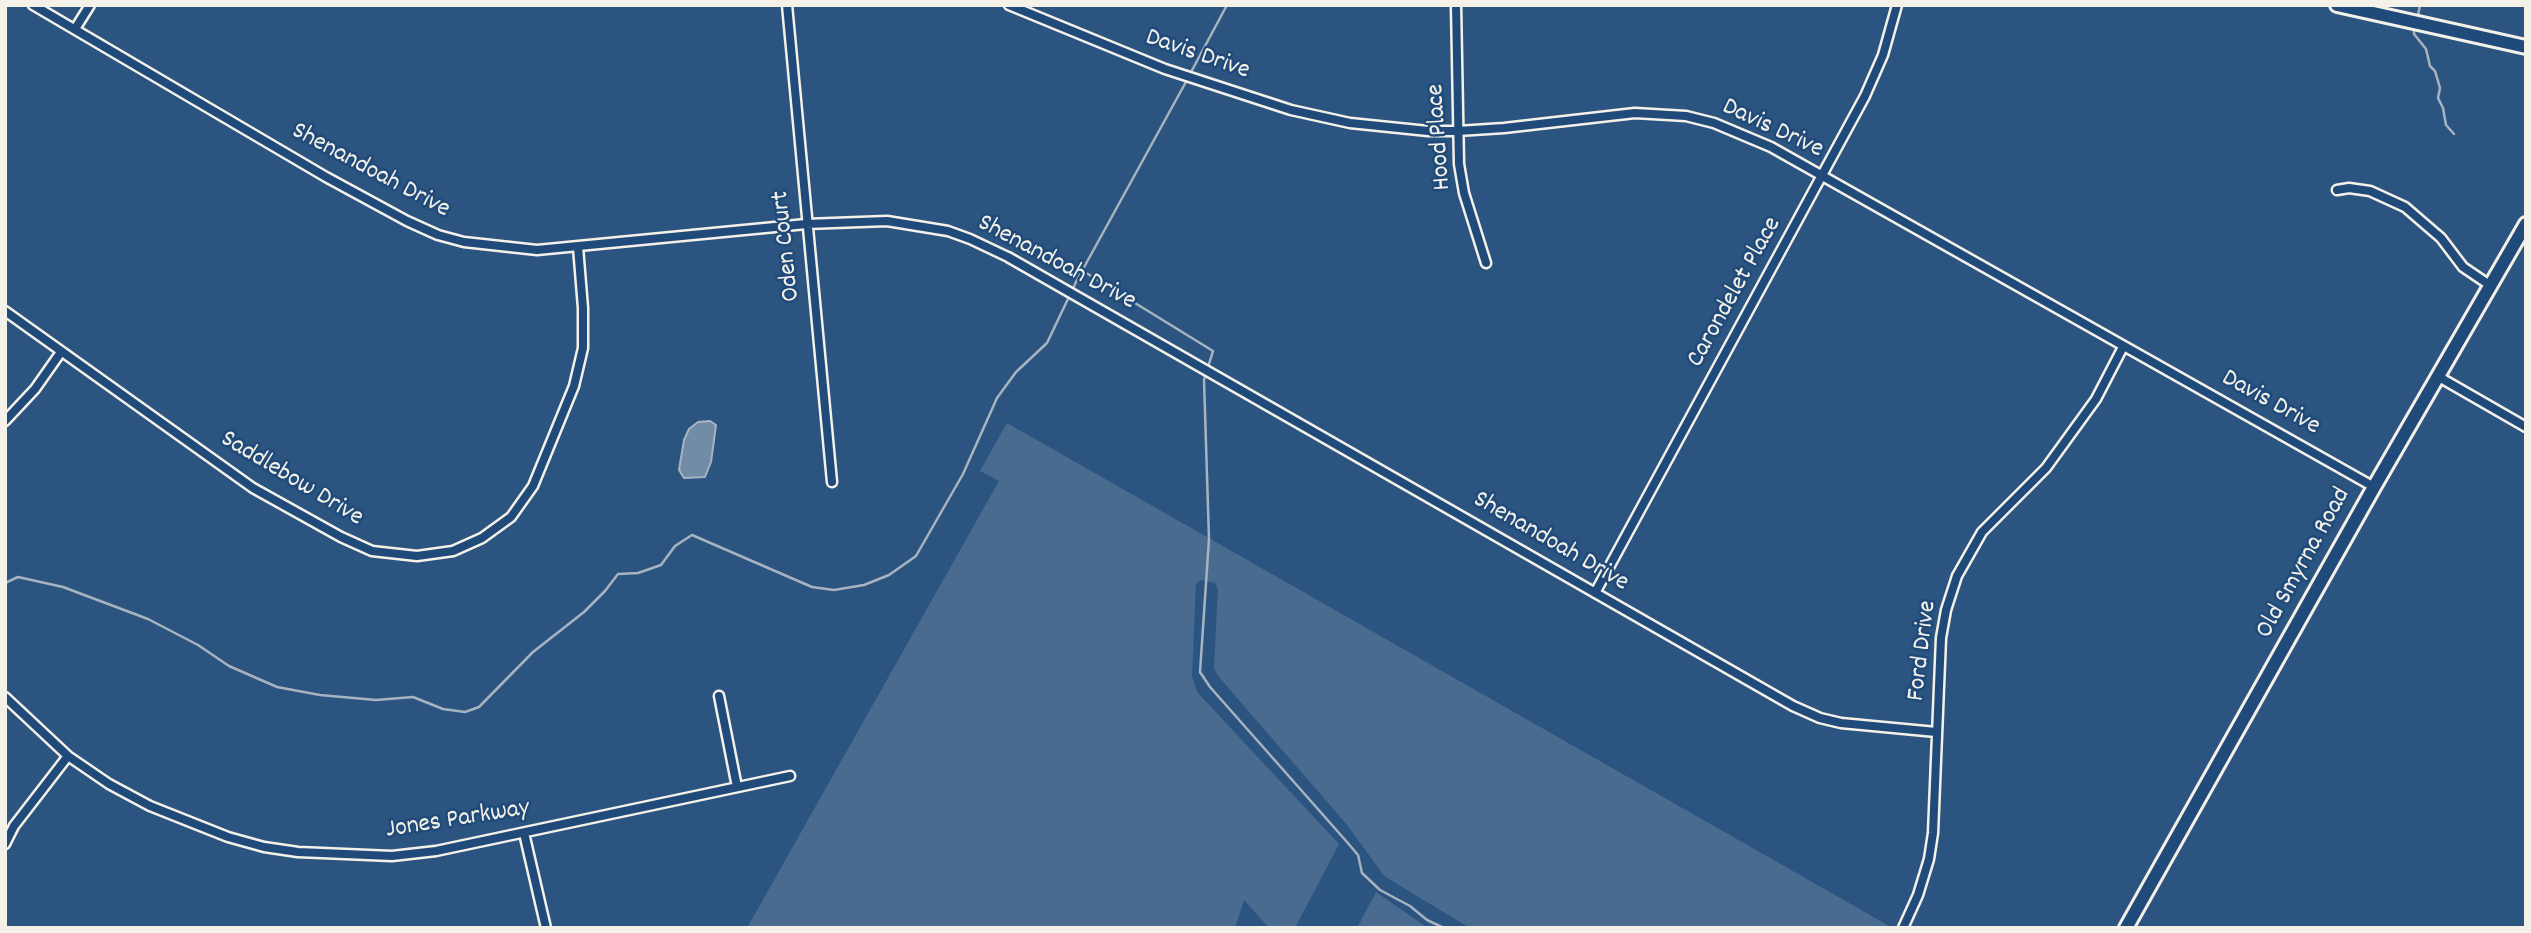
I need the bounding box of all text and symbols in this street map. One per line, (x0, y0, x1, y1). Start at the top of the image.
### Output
street label: Davis Drive (1141, 24, 1253, 88)
street label: Hood Place (1422, 83, 1460, 191)
street label: Davis Drive (1716, 93, 1828, 167)
street label: Shenandoah Drive (285, 117, 455, 227)
street label: Oden Court (767, 189, 809, 303)
street label: Shenandoah Drive (971, 209, 1141, 319)
street label: Carondelet Place (1682, 212, 1790, 374)
street label: Davis Drive (2215, 364, 2325, 444)
street label: Saddlebow Drive (214, 425, 368, 535)
street label: Old Smyrna Road (2251, 483, 2359, 645)
street label: Shenandoah Drive (1466, 486, 1634, 600)
street label: Ford Drive (1902, 599, 1946, 703)
street label: Jones Parkway (384, 794, 532, 848)

